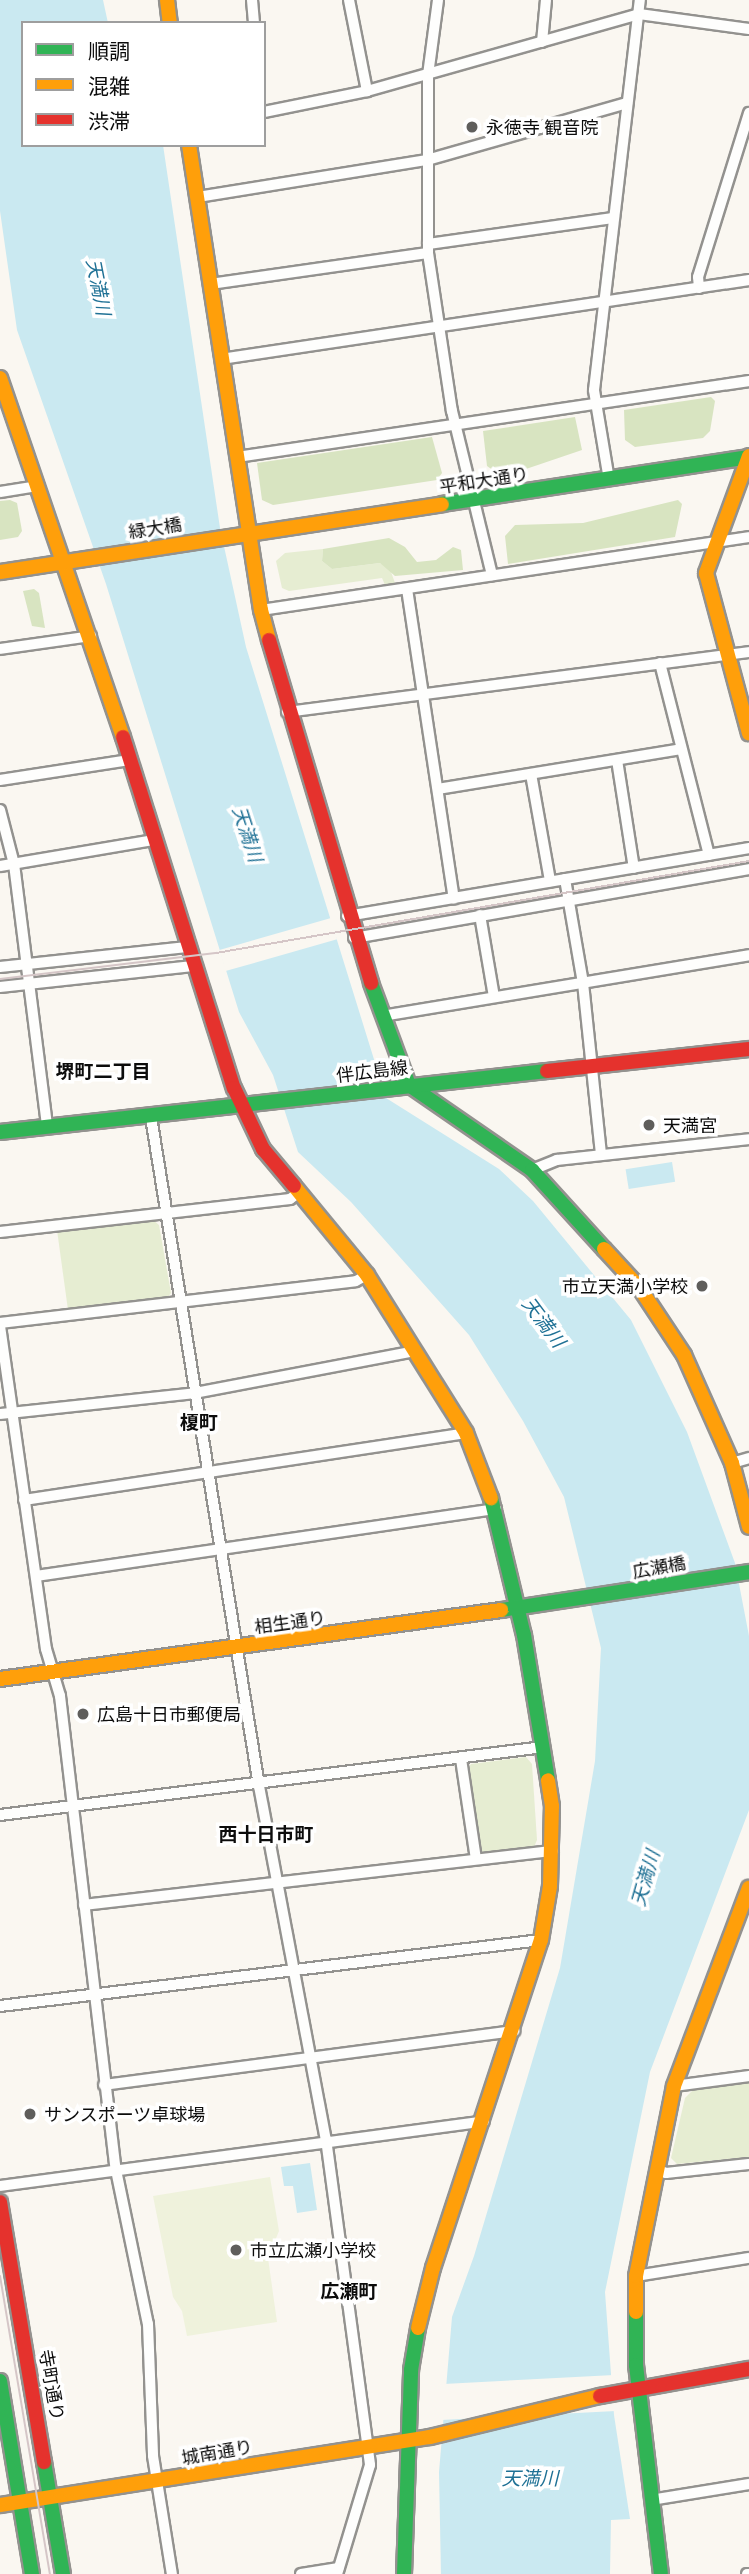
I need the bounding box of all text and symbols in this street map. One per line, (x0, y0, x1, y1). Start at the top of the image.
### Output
legend (21, 21, 266, 147)
text: 順調 (88, 37, 130, 65)
text: 混雑 (88, 72, 130, 100)
text: 渋滞 (88, 107, 130, 135)
place label: 永徳寺 観音院 (486, 116, 598, 138)
marker: 永徳寺 観音院 (464, 119, 480, 135)
water label: 天満川 (82, 257, 116, 317)
street label: 平和大通り (438, 462, 530, 498)
street label: 緑大橋 (127, 513, 183, 543)
water label: 天満川 (228, 803, 268, 865)
street label: 伴広島線 (335, 1056, 409, 1086)
district label: 堺町二丁目 (56, 1060, 150, 1082)
place label: 天満宮 (663, 1114, 717, 1136)
marker: 天満宮 (641, 1117, 657, 1133)
place label: 市立天満小学校 (562, 1275, 688, 1297)
marker: 市立天満小学校 (694, 1278, 710, 1294)
water label: 天満川 (518, 1292, 570, 1352)
district label: 榎町 (180, 1411, 218, 1433)
street label: 広瀬橋 (631, 1552, 687, 1582)
street label: 相生通り (253, 1606, 327, 1638)
place label: 広島十日市郵便局 (97, 1703, 241, 1725)
marker: 広島十日市郵便局 (75, 1706, 91, 1722)
district label: 西十日市町 (219, 1823, 313, 1845)
water label: 天満川 (626, 1847, 664, 1909)
place label: サンスポーツ卓球場 (44, 2103, 206, 2125)
marker: サンスポーツ卓球場 (22, 2106, 38, 2122)
place label: 市立広瀬小学校 (250, 2239, 376, 2261)
marker: 市立広瀬小学校 (228, 2242, 244, 2258)
district label: 広瀬町 (321, 2280, 377, 2302)
street label: 寺町通り (35, 2348, 69, 2422)
street label: 城南通り (180, 2435, 254, 2469)
water label: 天満川 (502, 2467, 558, 2489)

